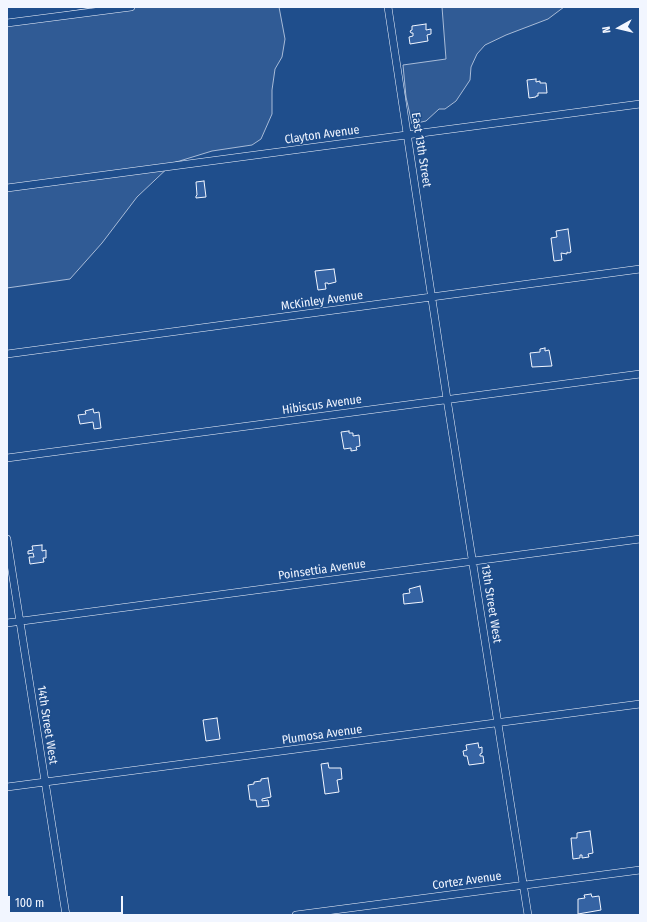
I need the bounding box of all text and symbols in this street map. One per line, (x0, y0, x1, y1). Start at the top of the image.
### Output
north arrow (599, 8, 639, 48)
text: N (600, 26, 614, 34)
street label: East 13th Street (408, 111, 434, 189)
street label: Clayton Avenue (284, 123, 360, 147)
street label: McKinley Avenue (280, 288, 364, 314)
street label: Hibiscus Avenue (281, 392, 363, 418)
street label: Poinsettia Avenue (277, 557, 367, 583)
street label: 13th Street West (478, 564, 504, 644)
street label: 14th Street West (34, 685, 60, 765)
street label: Plumosa Avenue (281, 722, 363, 748)
street label: Cortez Avenue (432, 869, 502, 893)
scale bar (10, 888, 125, 914)
text: 100 m (15, 896, 44, 910)

